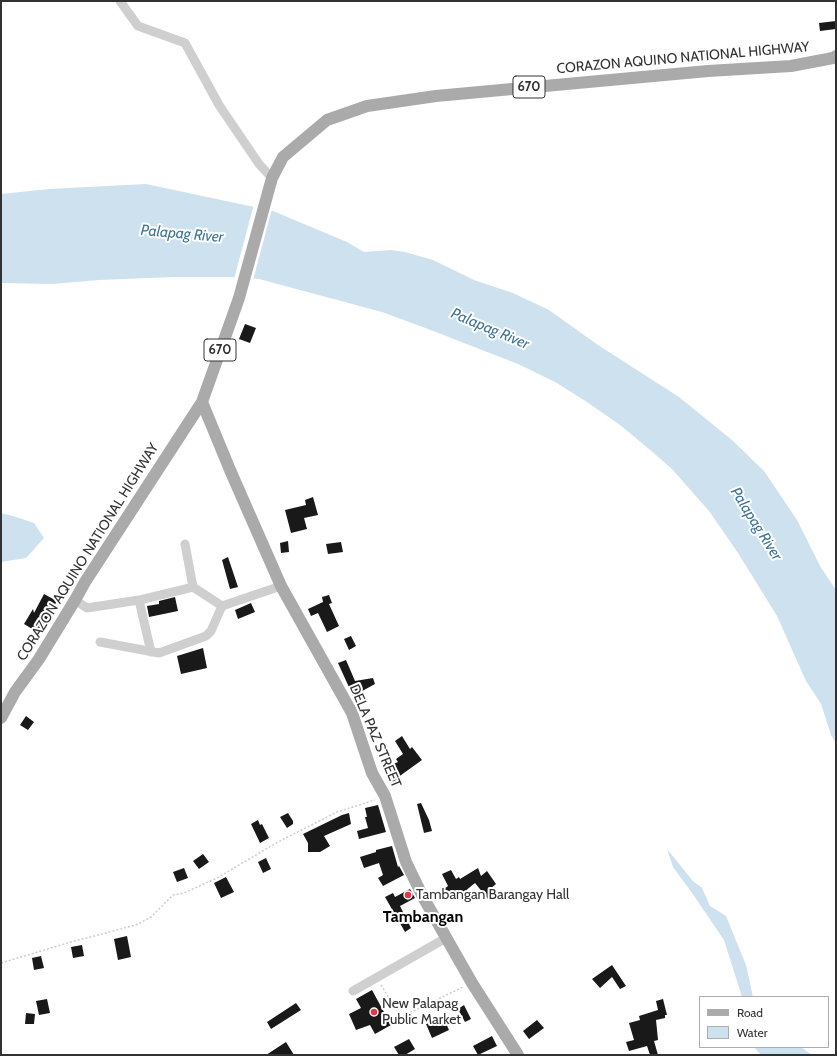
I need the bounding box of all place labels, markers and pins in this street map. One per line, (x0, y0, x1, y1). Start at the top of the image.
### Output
place label: Tambangan Barangay Hall (416, 887, 569, 903)
marker: Tambangan Barangay Hall (403, 890, 413, 900)
place label: New Palapag Public Market (382, 996, 461, 1028)
marker: New Palapag Public Market (369, 1007, 379, 1017)

